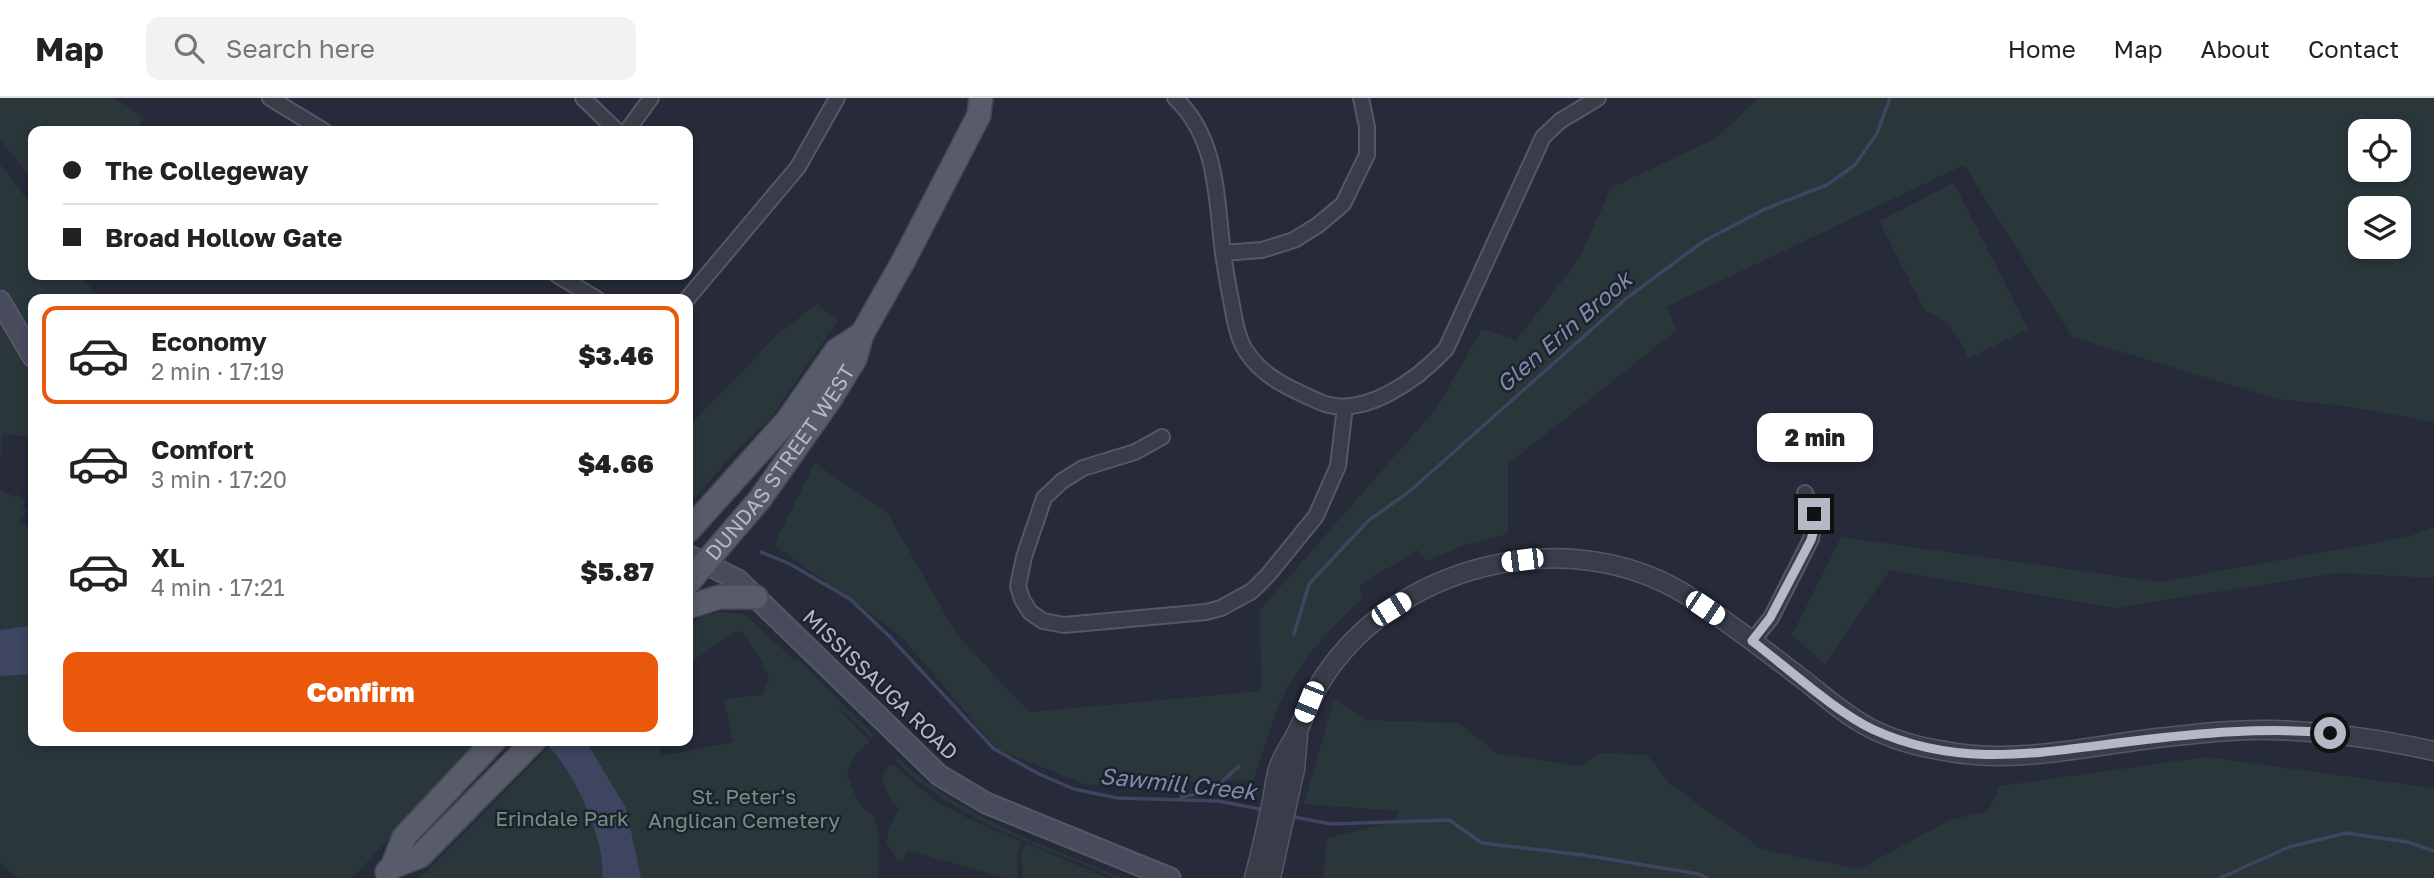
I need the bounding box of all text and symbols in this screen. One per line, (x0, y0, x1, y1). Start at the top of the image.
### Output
search box (146, 17, 636, 80)
text: Map (35, 29, 104, 68)
icon: search (170, 29, 208, 67)
text: Search here (226, 33, 375, 64)
text: Home (2008, 34, 2076, 63)
text: Map (2114, 34, 2163, 63)
text: About (2201, 34, 2270, 63)
text: Contact (2308, 34, 2399, 63)
map controls (2348, 119, 2411, 259)
button: locate (2348, 119, 2411, 182)
text: The Collegeway (105, 155, 309, 186)
button: layers (2348, 196, 2411, 259)
text: Broad Hollow Gate (105, 222, 342, 253)
water label: Glen Erin Brook (1490, 263, 1638, 398)
icon: car (67, 324, 130, 387)
text: Economy (151, 326, 267, 357)
text: $3.46 (578, 340, 654, 371)
text: 2 min · 17:19 (151, 357, 284, 385)
street label: DUNDAS STREET WEST (699, 360, 860, 565)
callout: 2 min (1756, 412, 1872, 462)
text: 2 min (1785, 423, 1845, 451)
icon: car (67, 432, 130, 495)
text: Comfort (151, 434, 254, 465)
text: $4.66 (578, 448, 654, 479)
text: 3 min · 17:20 (151, 465, 287, 493)
route end (1798, 498, 1830, 530)
icon: car (67, 540, 130, 603)
text: XL (151, 542, 185, 573)
car (1500, 547, 1545, 573)
text: $5.87 (580, 556, 654, 587)
text: 4 min · 17:21 (151, 573, 285, 601)
car (1682, 588, 1729, 628)
car (1368, 589, 1415, 629)
street label: MISSISSAUGA ROAD (798, 604, 964, 765)
button: Confirm (63, 652, 658, 732)
car (1292, 679, 1327, 725)
route start (2314, 717, 2346, 749)
water label: Sawmill Creek (1098, 761, 1260, 805)
park label: St. Peter's Anglican Cemetery (648, 783, 840, 833)
park label: Erindale Park (495, 805, 629, 831)

